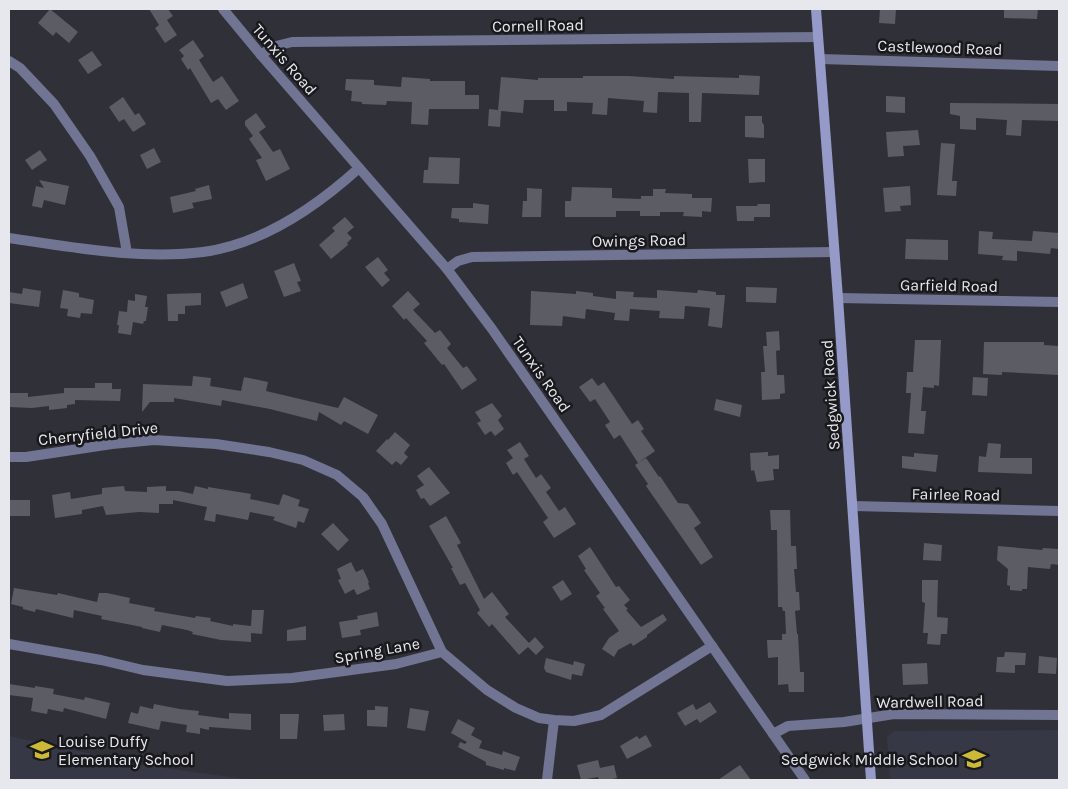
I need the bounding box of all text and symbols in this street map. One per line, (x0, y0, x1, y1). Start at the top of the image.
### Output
street label: Cornell Road (492, 15, 584, 36)
street label: Tunxis Road (249, 20, 321, 99)
street label: Castlewood Road (877, 36, 1003, 59)
street label: Owings Road (592, 230, 686, 251)
street label: Garfield Road (900, 275, 998, 296)
street label: Tunxis Road (508, 333, 575, 416)
street label: Sedgwick Road (817, 339, 844, 451)
street label: Cherryfield Drive (37, 418, 159, 449)
street label: Fairlee Road (911, 484, 1001, 505)
street label: Spring Lane (333, 634, 421, 667)
street label: Wardwell Road (876, 691, 984, 712)
place label: Louise Duffy Elementary School (58, 732, 194, 769)
school or university icon: Louise Duffy Elementary School (29, 737, 55, 763)
school or university icon: Sedgwick Middle School (961, 746, 987, 772)
place label: Sedgwick Middle School (781, 750, 958, 769)

